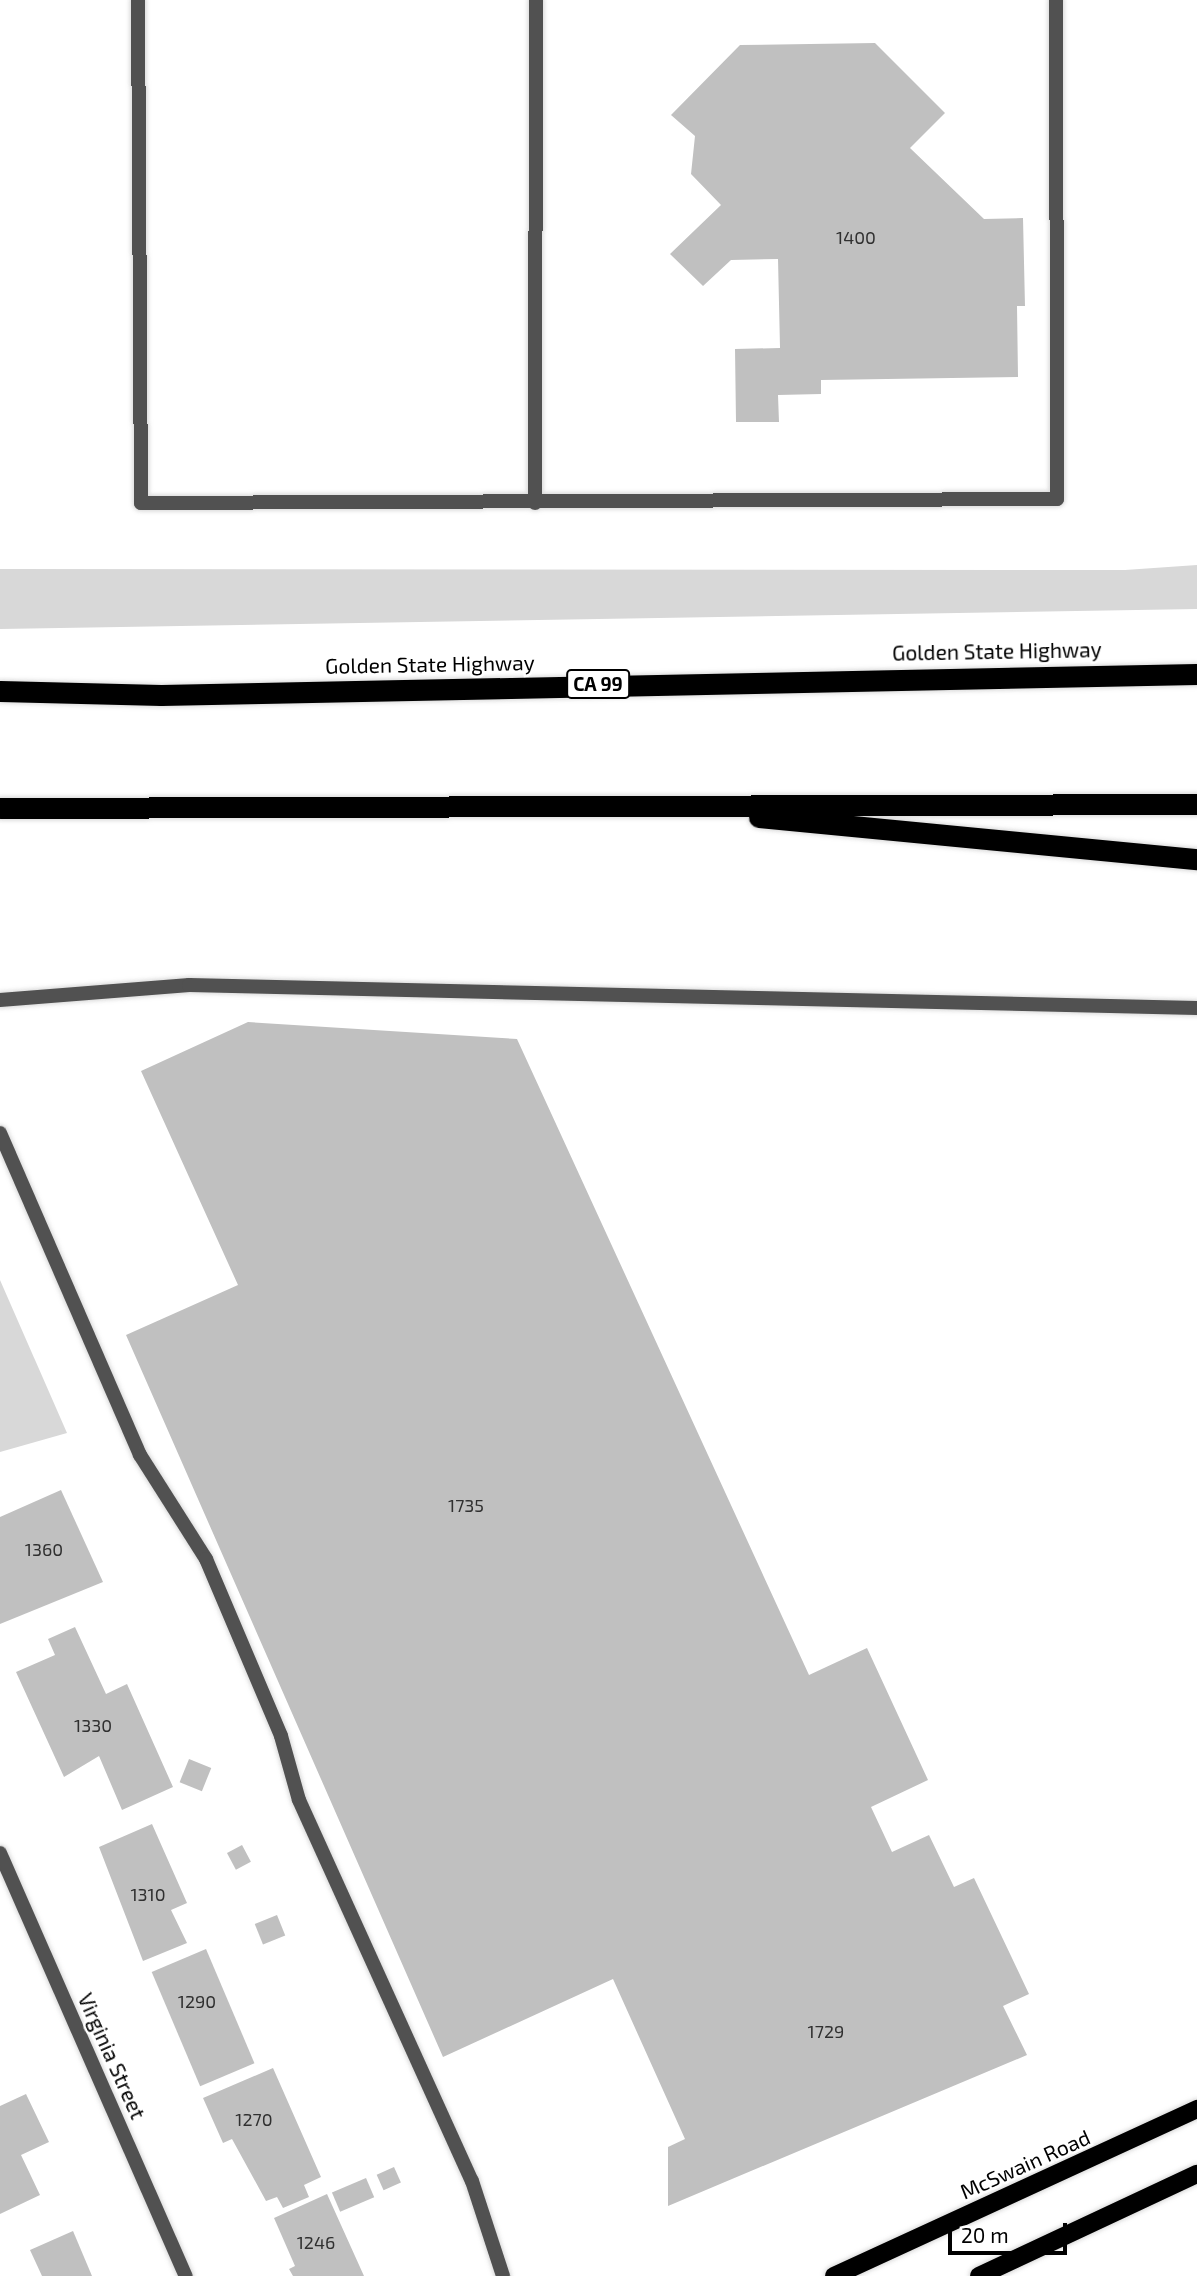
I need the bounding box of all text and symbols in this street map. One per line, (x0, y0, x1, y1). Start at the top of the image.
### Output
house number: 1400 (836, 226, 876, 248)
street label: Golden State Highway (892, 637, 1102, 665)
street label: Golden State Highway (325, 650, 535, 678)
road number: CA 99 (565, 668, 631, 699)
house number: 1735 (448, 1494, 484, 1516)
house number: 1360 (25, 1538, 63, 1560)
house number: 1330 (74, 1714, 112, 1736)
house number: 1310 (130, 1883, 166, 1905)
street label: Virginia Street (73, 1989, 151, 2123)
house number: 1290 (178, 1990, 216, 2012)
house number: 1729 (808, 2020, 844, 2042)
house number: 1270 (235, 2108, 273, 2130)
street label: McSwain Road (956, 2124, 1094, 2204)
scale bar (952, 2210, 1071, 2254)
text: 20 m (961, 2222, 1009, 2247)
house number: 1246 (297, 2231, 335, 2253)

